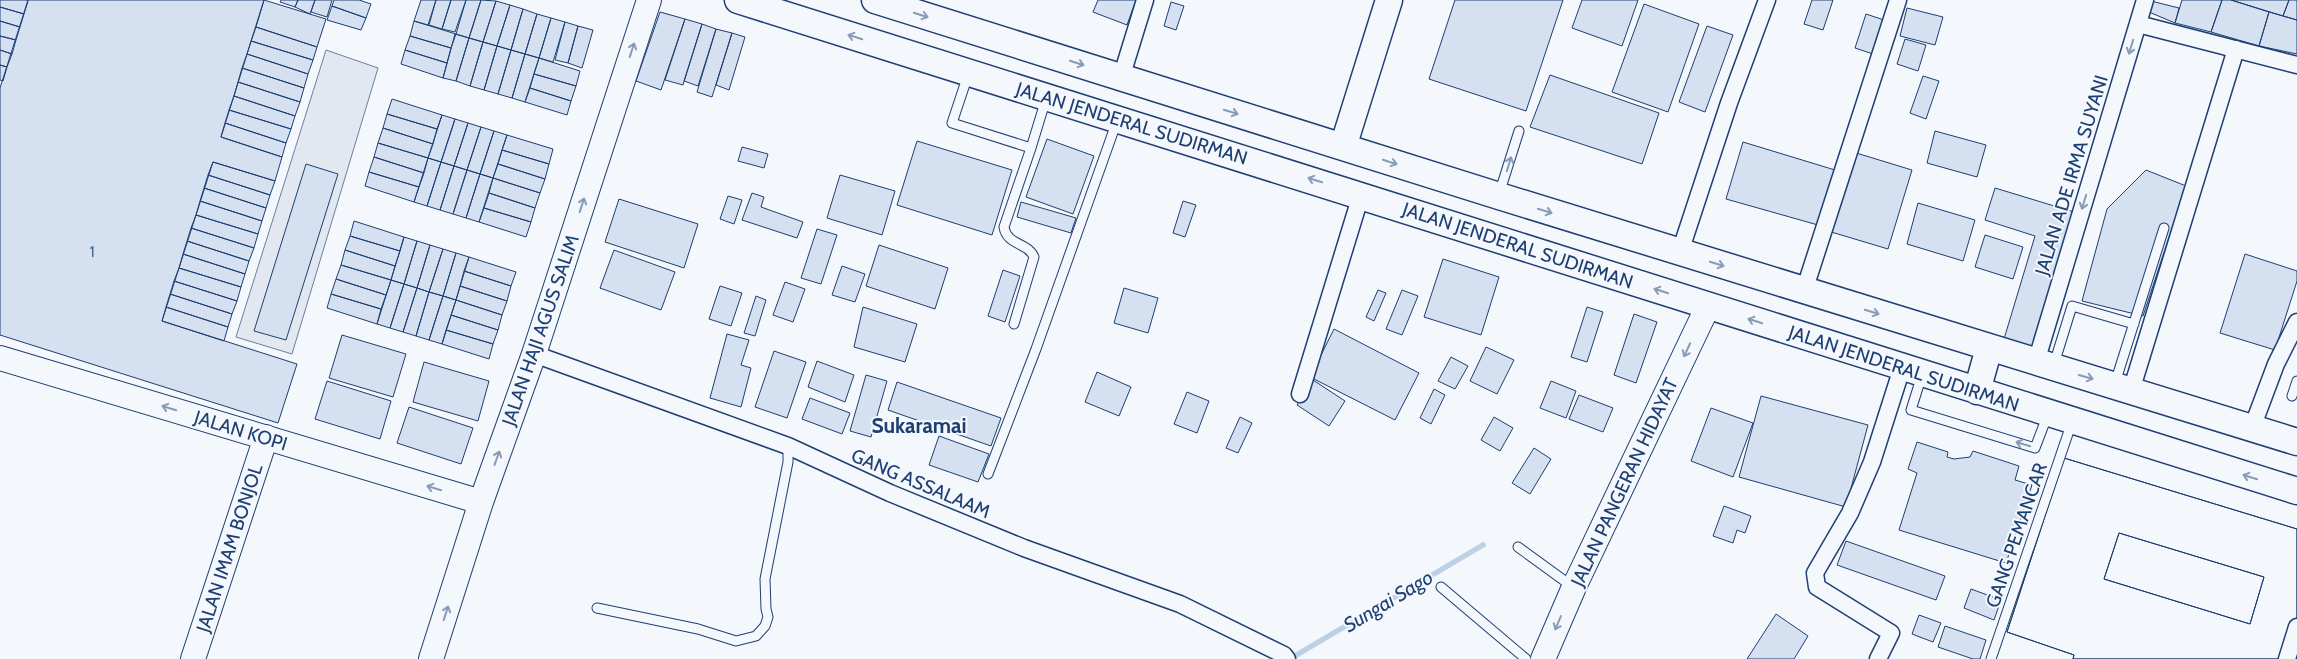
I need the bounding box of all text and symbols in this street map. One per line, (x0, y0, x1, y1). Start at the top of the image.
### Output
one-way arrow (913, 10, 929, 20)
one-way arrow (848, 31, 864, 41)
one-way arrow (2125, 38, 2135, 54)
one-way arrow (628, 42, 638, 58)
one-way arrow (1068, 59, 1084, 69)
street label: JALAN ADE IRMA SUYANI (2030, 72, 2113, 279)
street label: JALAN JENDERAL SUDIRMAN (1012, 77, 1250, 170)
one-way arrow (1223, 108, 1239, 118)
one-way arrow (1505, 157, 1514, 172)
one-way arrow (1381, 158, 1397, 167)
one-way arrow (1307, 175, 1323, 185)
one-way arrow (2079, 194, 2089, 210)
one-way arrow (578, 197, 588, 213)
street label: JALAN JENDERAL SUDIRMAN (1399, 197, 1636, 294)
one-way arrow (1536, 206, 1552, 216)
street label: JALAN HAJI AGUS SALIM (497, 232, 584, 430)
house number: 1 (89, 242, 95, 261)
one-way arrow (1708, 259, 1724, 269)
one-way arrow (1654, 285, 1670, 295)
one-way arrow (1863, 307, 1879, 317)
one-way arrow (1748, 316, 1764, 325)
street label: JALAN JENDERAL SUDIRMAN (1785, 320, 2022, 417)
one-way arrow (1681, 342, 1691, 357)
one-way arrow (2078, 373, 2094, 383)
street label: JALAN PANGERAN HIDAYAT (1566, 374, 1683, 591)
one-way arrow (161, 403, 177, 413)
street label: JALAN KOPI (191, 405, 290, 456)
district label: Sukaramai (871, 413, 967, 438)
one-way arrow (2015, 439, 2031, 449)
street label: GANG ASSALAAM (848, 444, 994, 523)
one-way arrow (493, 451, 502, 466)
street label: GANG PEMANCAR (1981, 459, 2052, 611)
street label: JALAN IMAM BONJOL (191, 461, 268, 636)
one-way arrow (2243, 472, 2259, 481)
one-way arrow (427, 483, 443, 493)
water label: Sungai Sago (1339, 565, 1437, 637)
one-way arrow (442, 605, 451, 621)
one-way arrow (1553, 615, 1563, 630)

